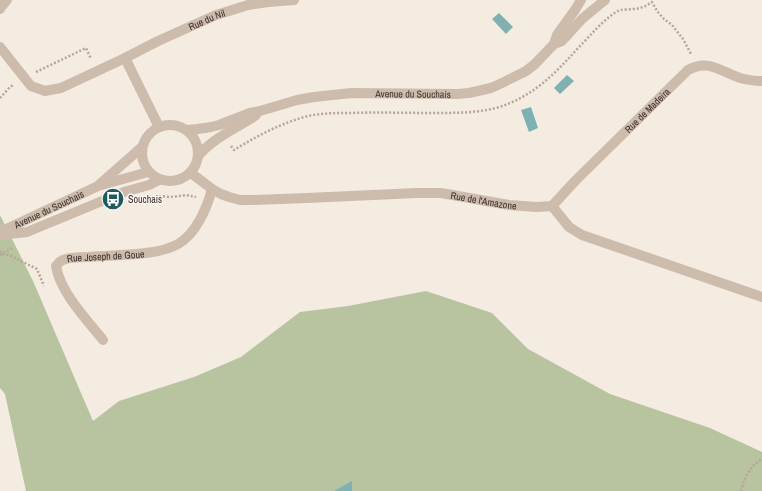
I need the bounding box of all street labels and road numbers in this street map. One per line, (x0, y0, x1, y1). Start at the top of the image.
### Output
street label: Rue du Nil (186, 7, 227, 34)
street label: Rue de Madeira (622, 85, 673, 136)
street label: Avenue du Souchais (374, 87, 451, 101)
street label: Avenue du Souchais (11, 188, 86, 232)
street label: Rue de l'Amazone (449, 189, 517, 213)
street label: Rue Joseph de Goue (66, 247, 146, 265)

